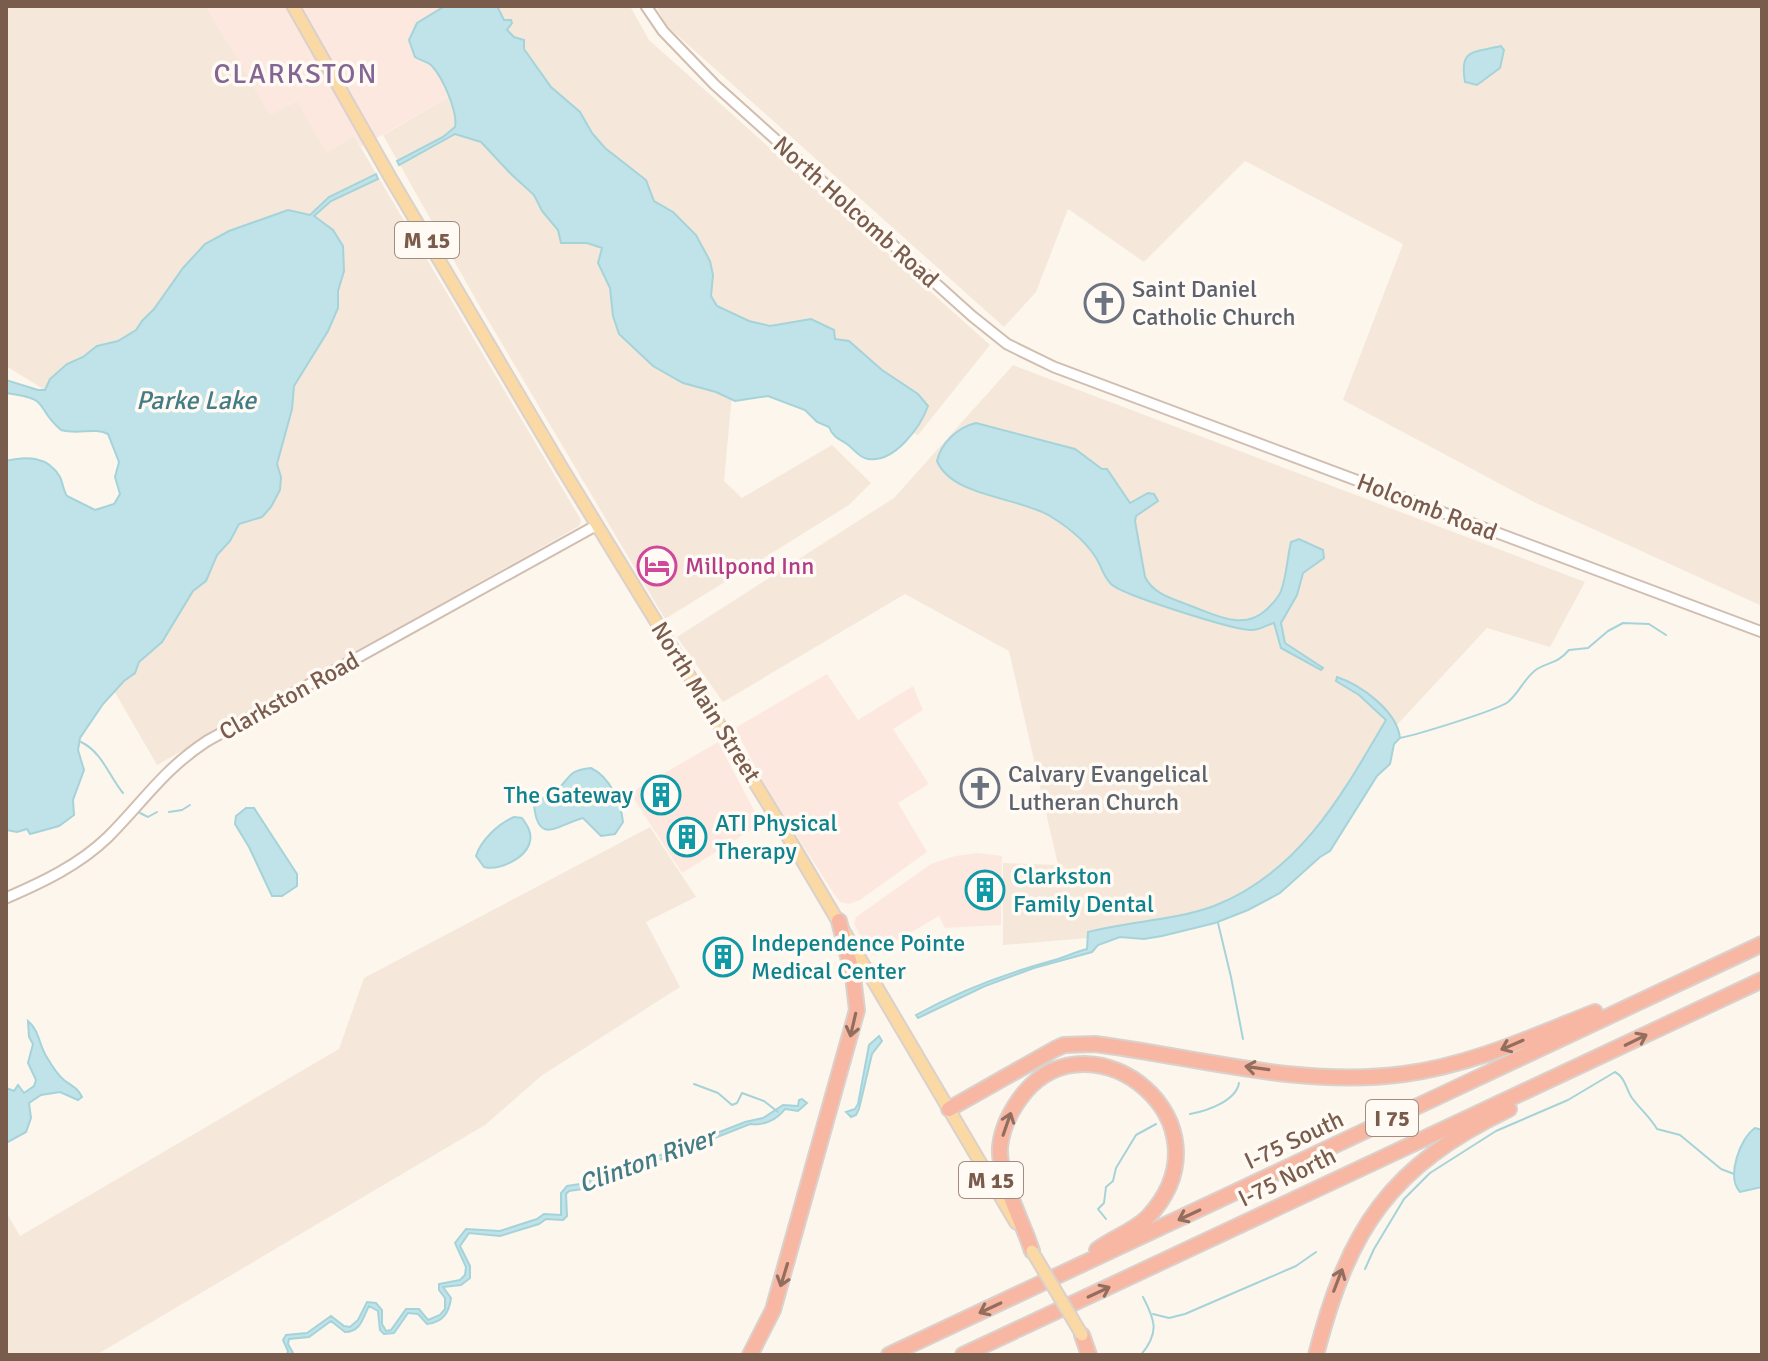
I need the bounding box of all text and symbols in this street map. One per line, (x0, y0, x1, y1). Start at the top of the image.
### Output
district label: CLARKSTON (213, 57, 379, 91)
street label: North Holcomb Road (767, 130, 945, 294)
road number: M 15 (395, 222, 459, 258)
place label: Saint Daniel Catholic Church (1132, 274, 1296, 332)
church icon: Saint Daniel Catholic Church (1083, 282, 1125, 324)
water label: Parke Lake (136, 385, 258, 417)
street label: Holcomb Road (1353, 467, 1501, 547)
hotel icon: Millpond Inn (636, 545, 678, 587)
place label: Millpond Inn (685, 551, 814, 581)
street label: North Main Street (645, 616, 767, 788)
street label: Clarkston Road (214, 645, 364, 747)
place label: Calvary Evangelical Lutheran Church (1008, 759, 1208, 817)
church icon: Calvary Evangelical Lutheran Church (959, 767, 1001, 809)
building icon: The Gateway (640, 774, 682, 816)
place label: The Gateway (503, 780, 633, 810)
place label: ATI Physical Therapy (715, 808, 837, 866)
building icon: ATI Physical Therapy (666, 816, 708, 858)
place label: Clarkston Family Dental (1013, 861, 1154, 919)
building icon: Clarkston Family Dental (964, 869, 1006, 911)
place label: Independence Pointe Medical Center (751, 928, 965, 986)
building icon: Independence Pointe Medical Center (702, 936, 744, 978)
one-way arrow (845, 1012, 860, 1037)
one-way arrow (1623, 1032, 1647, 1047)
one-way arrow (1500, 1039, 1525, 1054)
one-way arrow (1245, 1060, 1270, 1075)
road number: I 75 (1366, 1100, 1418, 1136)
street label: I-75 South (1240, 1104, 1348, 1176)
one-way arrow (1001, 1112, 1015, 1137)
water label: Clinton River (574, 1120, 723, 1201)
street label: I-75 North (1233, 1140, 1341, 1214)
road number: M 15 (959, 1162, 1023, 1198)
one-way arrow (1177, 1208, 1201, 1223)
one-way arrow (776, 1262, 791, 1288)
one-way arrow (1332, 1269, 1346, 1293)
one-way arrow (1087, 1284, 1111, 1299)
one-way arrow (978, 1301, 1002, 1316)

